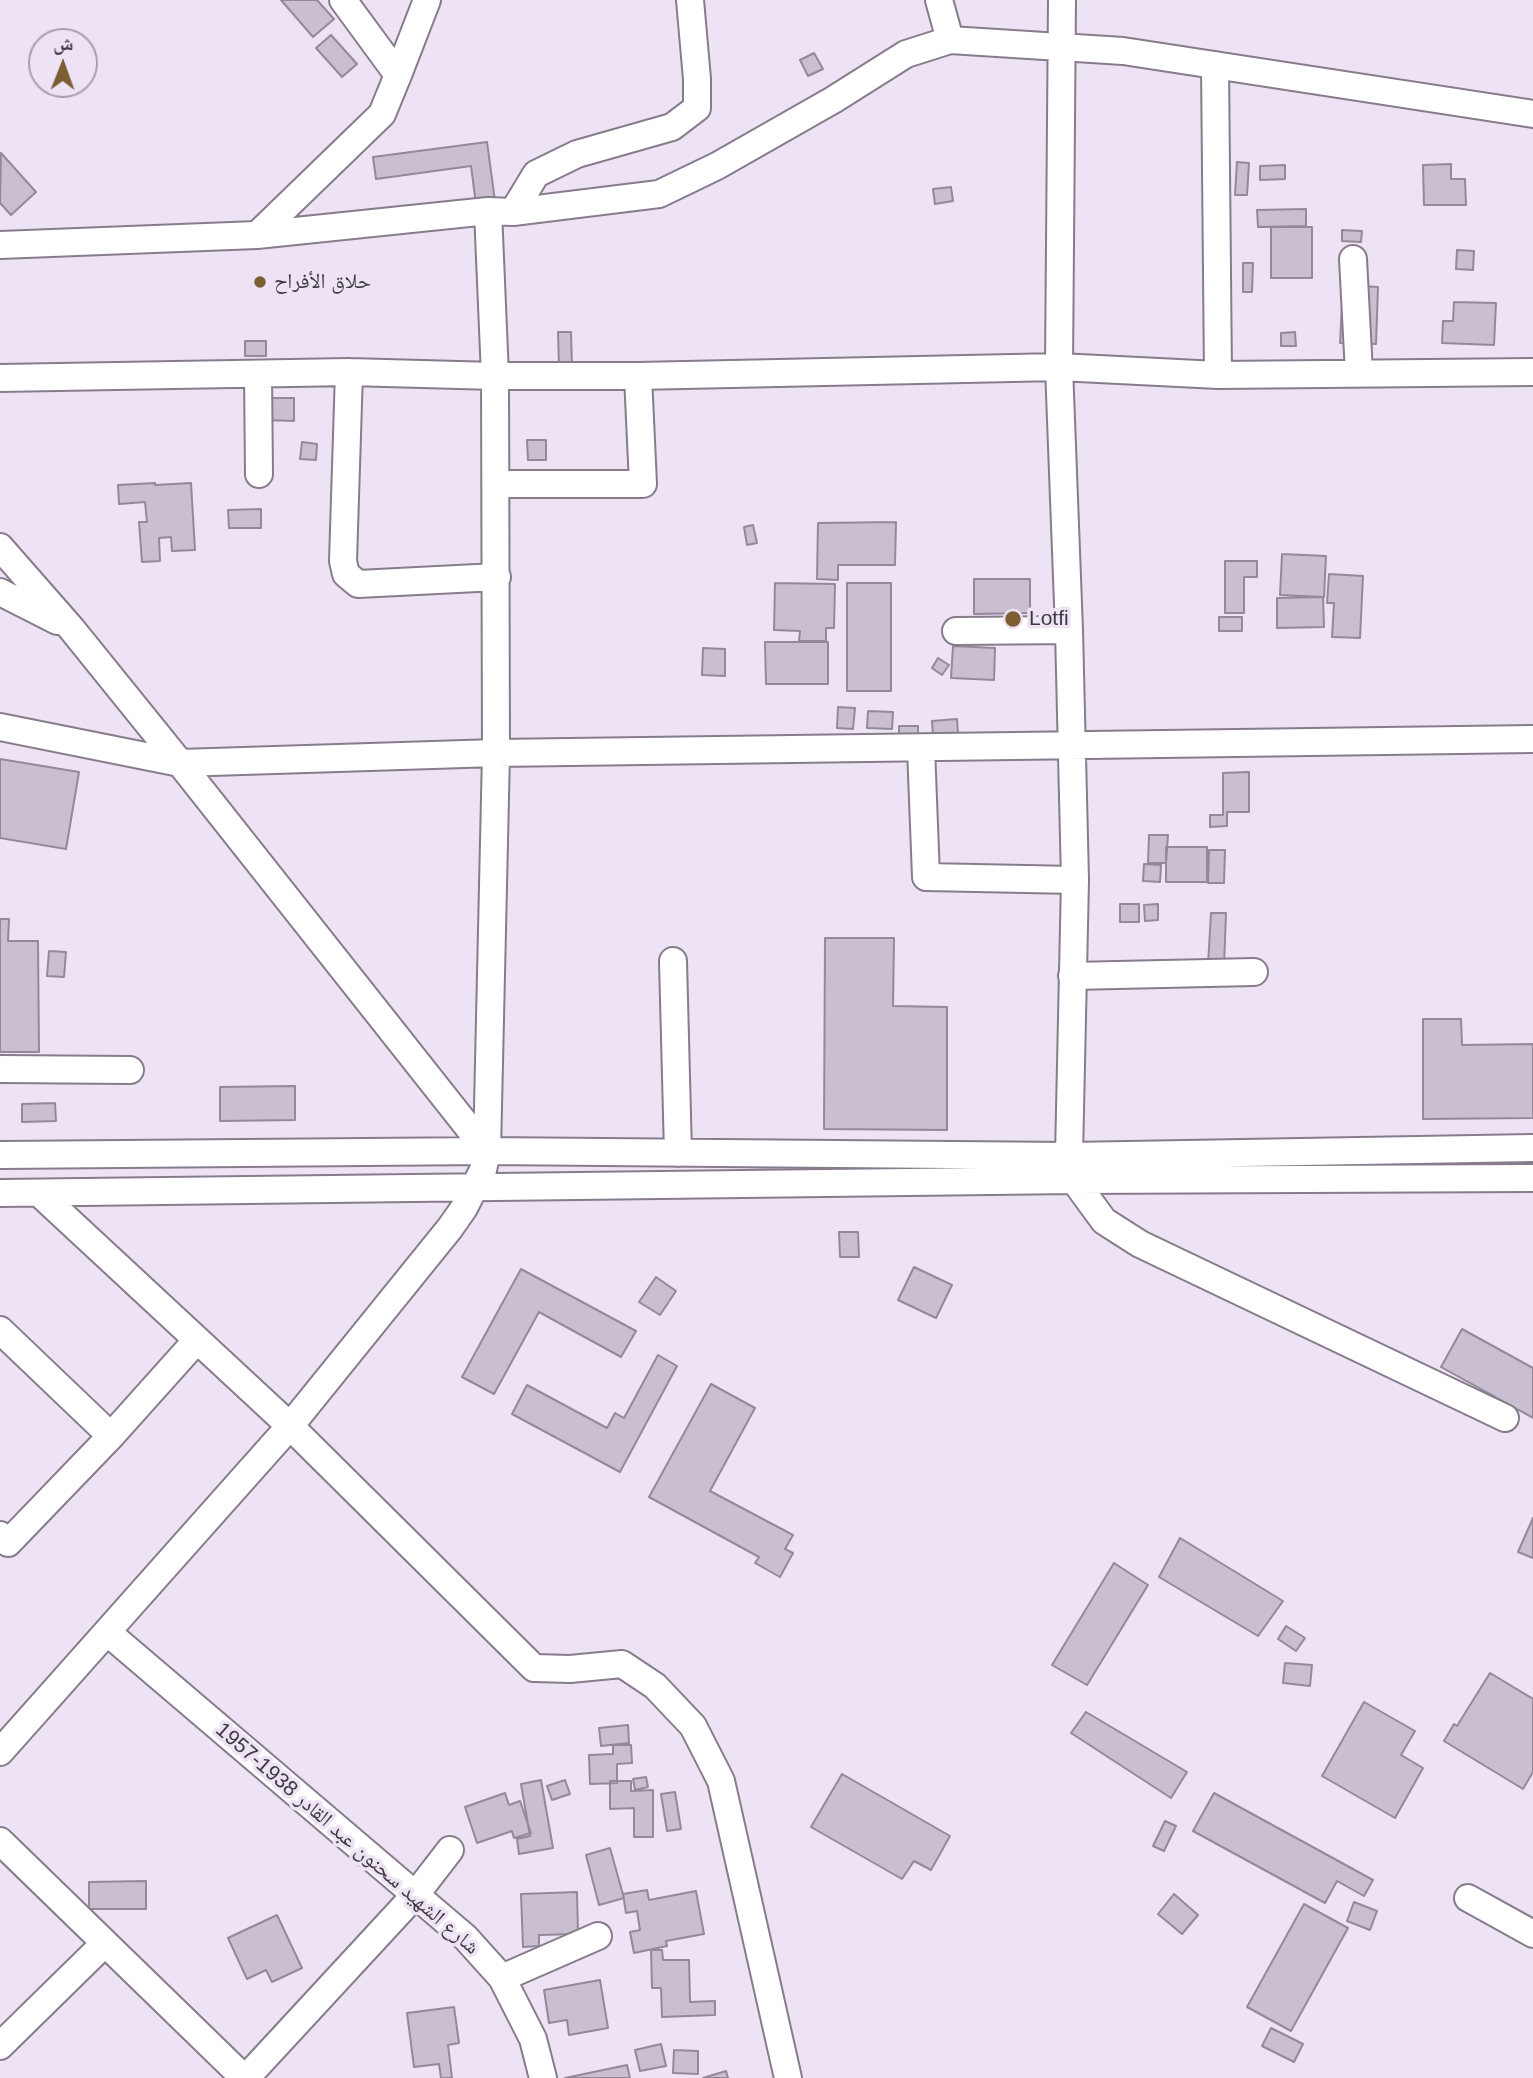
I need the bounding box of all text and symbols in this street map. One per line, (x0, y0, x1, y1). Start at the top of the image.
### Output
north arrow (28, 28, 98, 98)
text: ش (53, 33, 74, 54)
place label: حلاق الأفراح (274, 269, 371, 295)
marker: حلاق الأفراح (252, 274, 268, 290)
place label: Lotfi (1029, 606, 1069, 632)
marker: Lotfi (1003, 609, 1023, 629)
street label: شارع الشهيد سحنون عبد القادر 1938-1957 (210, 1718, 484, 1960)

